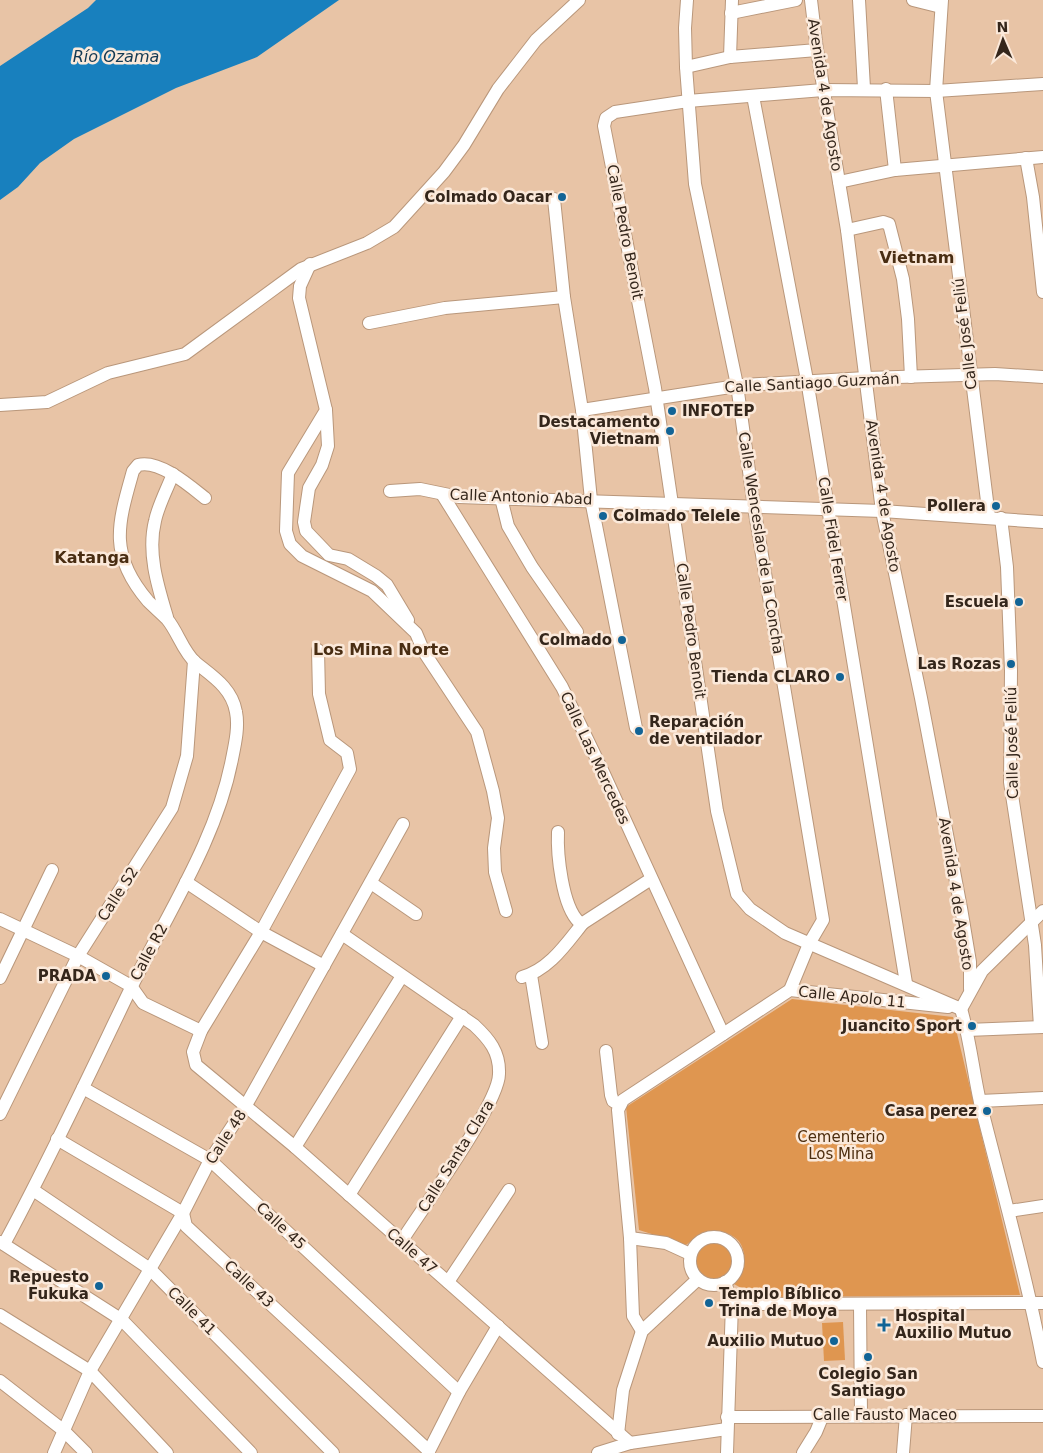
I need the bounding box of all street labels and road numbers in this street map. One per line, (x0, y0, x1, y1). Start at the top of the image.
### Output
street label: Avenida 4 de Agosto (804, 17, 846, 173)
street label: Calle Pedro Benoit (603, 163, 647, 301)
street label: Calle José Feliú (949, 277, 981, 391)
street label: Calle Santiago Guzmán (724, 369, 900, 397)
street label: Avenida 4 de Agosto (862, 418, 904, 574)
street label: Calle Wenceslao de la Concha (735, 430, 787, 656)
street label: Calle Fidel Ferrer (814, 476, 852, 603)
street label: Calle Antonio Abad (449, 486, 593, 508)
street label: Calle Pedro Benoit (673, 562, 709, 700)
street label: Calle José Feliú (1002, 687, 1022, 799)
street label: Calle Las Mercedes (556, 689, 634, 827)
street label: Avenida 4 de Agosto (935, 816, 977, 972)
street label: Calle S2 (94, 863, 142, 925)
street label: Calle R2 (127, 920, 171, 984)
street label: Calle Apolo 11 (797, 982, 907, 1012)
street label: Calle Santa Clara (414, 1096, 498, 1216)
street label: Calle 48 (202, 1106, 250, 1168)
street label: Calle 45 (253, 1199, 309, 1253)
street label: Calle 47 (383, 1224, 441, 1278)
street label: Calle 43 (221, 1257, 277, 1311)
street label: Calle 41 (164, 1283, 220, 1339)
street label: Calle Fausto Maceo (813, 1406, 957, 1424)

